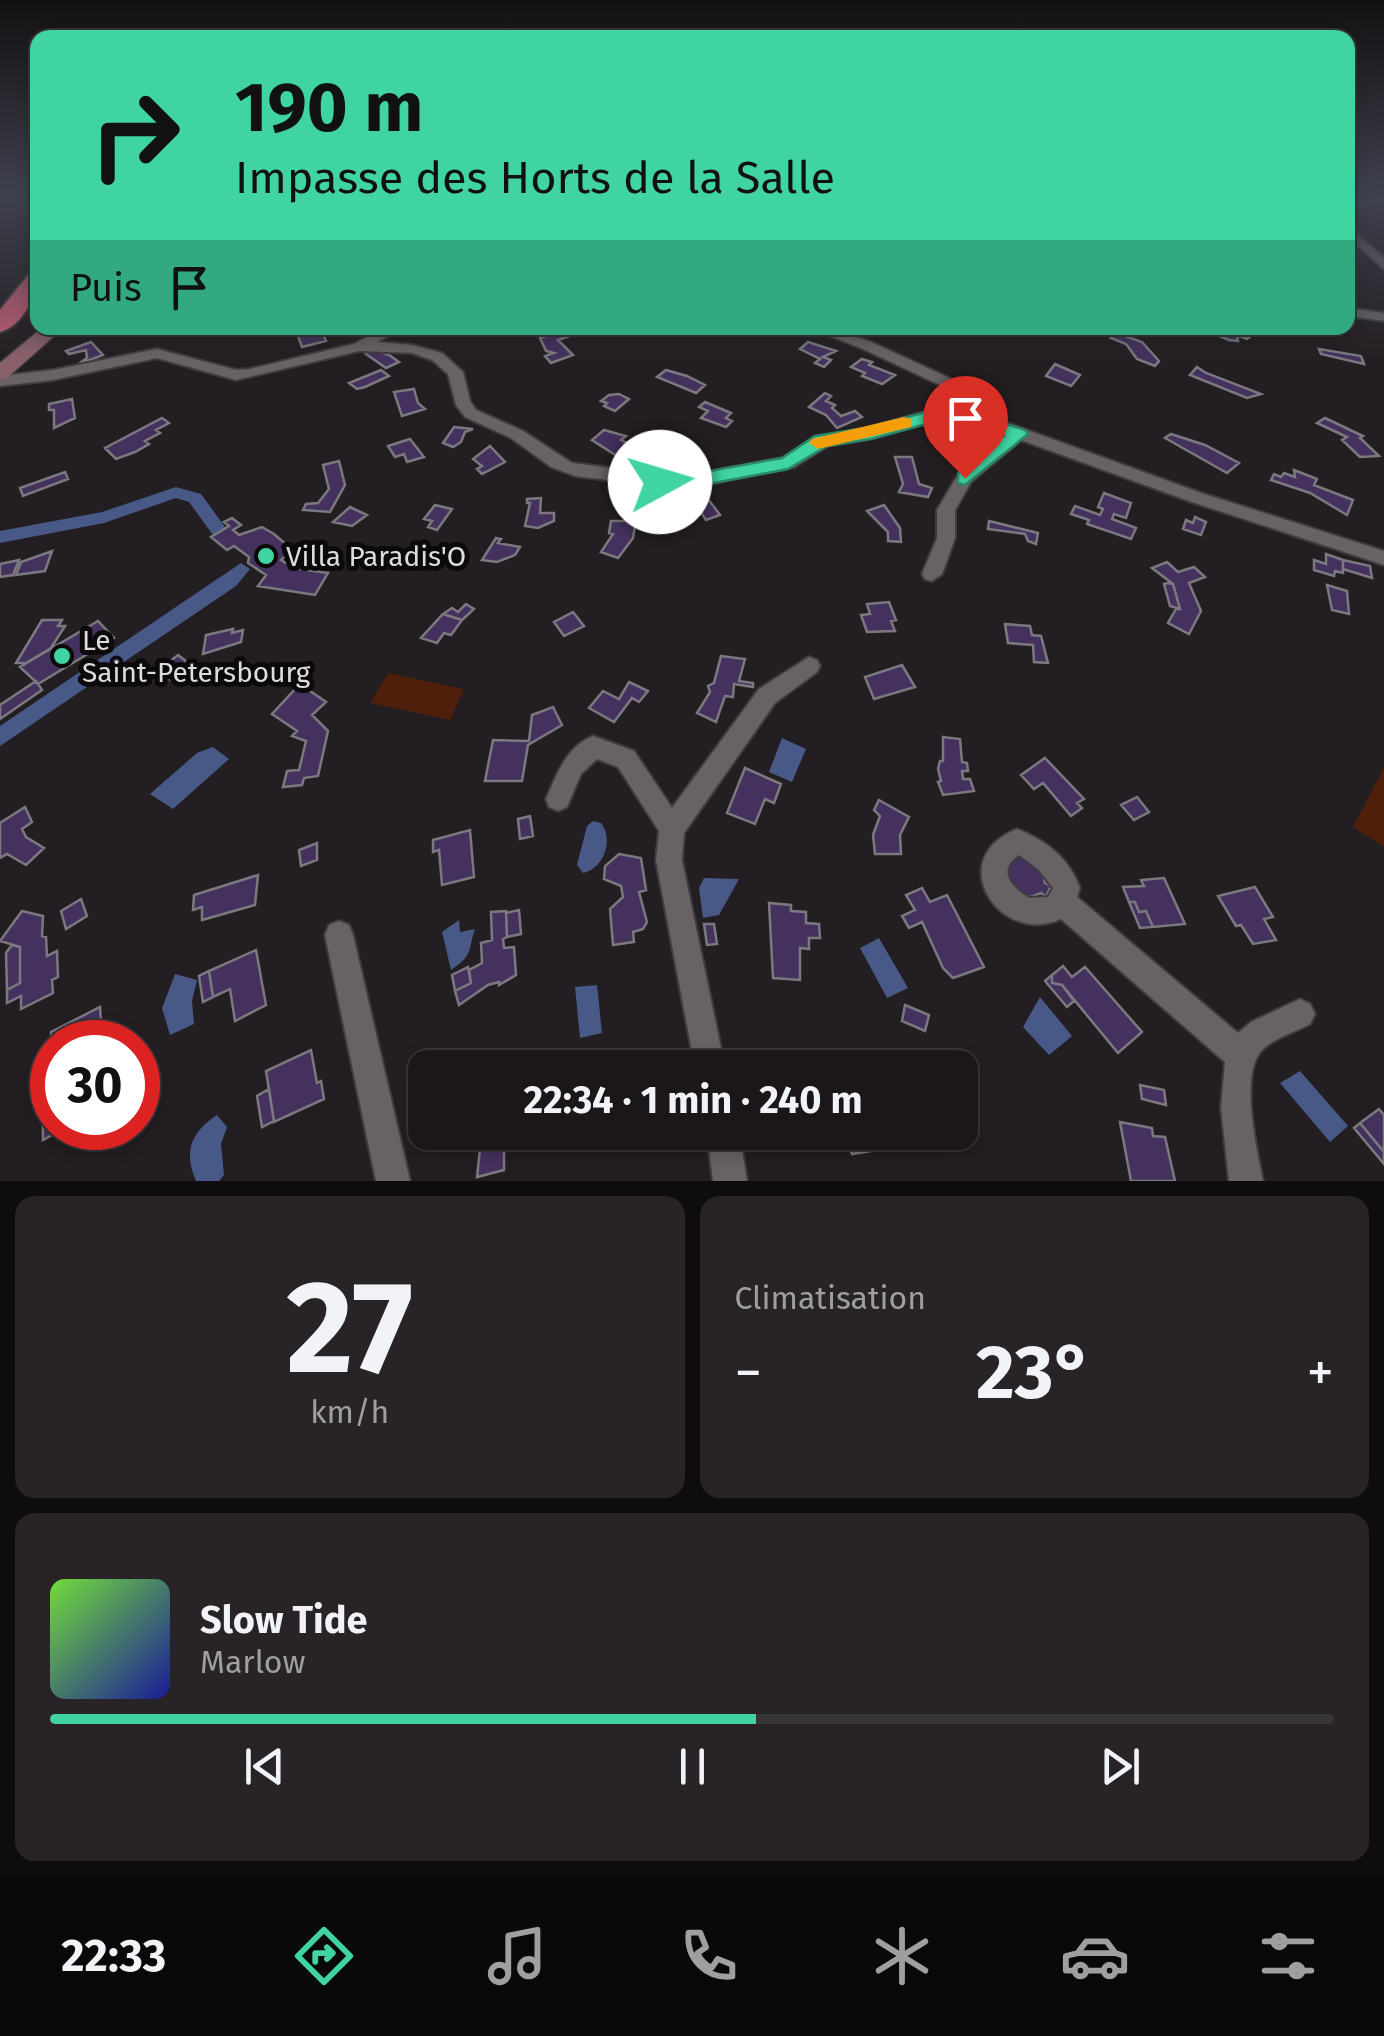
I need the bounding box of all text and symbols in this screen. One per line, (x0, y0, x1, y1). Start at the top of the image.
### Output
text: 190 m (235, 66, 423, 150)
icon: right (70, 70, 200, 200)
text: Impasse des Horts de la Salle (235, 151, 835, 205)
icon: arrive (162, 260, 217, 315)
text: Puis (70, 265, 142, 311)
pin (923, 376, 1008, 479)
icon: arrive (938, 391, 993, 446)
position arrow (608, 430, 712, 534)
place label: Villa Paradis'O (286, 540, 466, 573)
marker: Villa Paradis'O (255, 545, 277, 567)
place label: Le Saint-Petersbourg (82, 624, 311, 689)
marker: Le Saint-Petersbourg (51, 645, 73, 667)
speed limit sign: 30 (30, 1020, 160, 1150)
text: 22:34 · 1 min · 240 m (523, 1077, 863, 1123)
text: 27 (286, 1250, 413, 1406)
text: Climatisation (735, 1279, 926, 1317)
text: 23° (976, 1328, 1093, 1418)
text: − (735, 1340, 762, 1406)
text: + (1307, 1340, 1334, 1406)
text: km/h (310, 1393, 389, 1431)
text: Slow Tide (200, 1597, 368, 1643)
text: Marlow (200, 1643, 306, 1681)
icon: previous (237, 1739, 292, 1794)
icon: pause (665, 1739, 720, 1794)
icon: next (1093, 1739, 1148, 1794)
icon: directions (289, 1921, 359, 1991)
icon: music (482, 1921, 552, 1991)
icon: phone (674, 1921, 744, 1991)
icon: climate (867, 1921, 937, 1991)
icon: car (1060, 1921, 1130, 1991)
icon: filters (1253, 1921, 1323, 1991)
text: 22:33 (61, 1929, 166, 1983)

